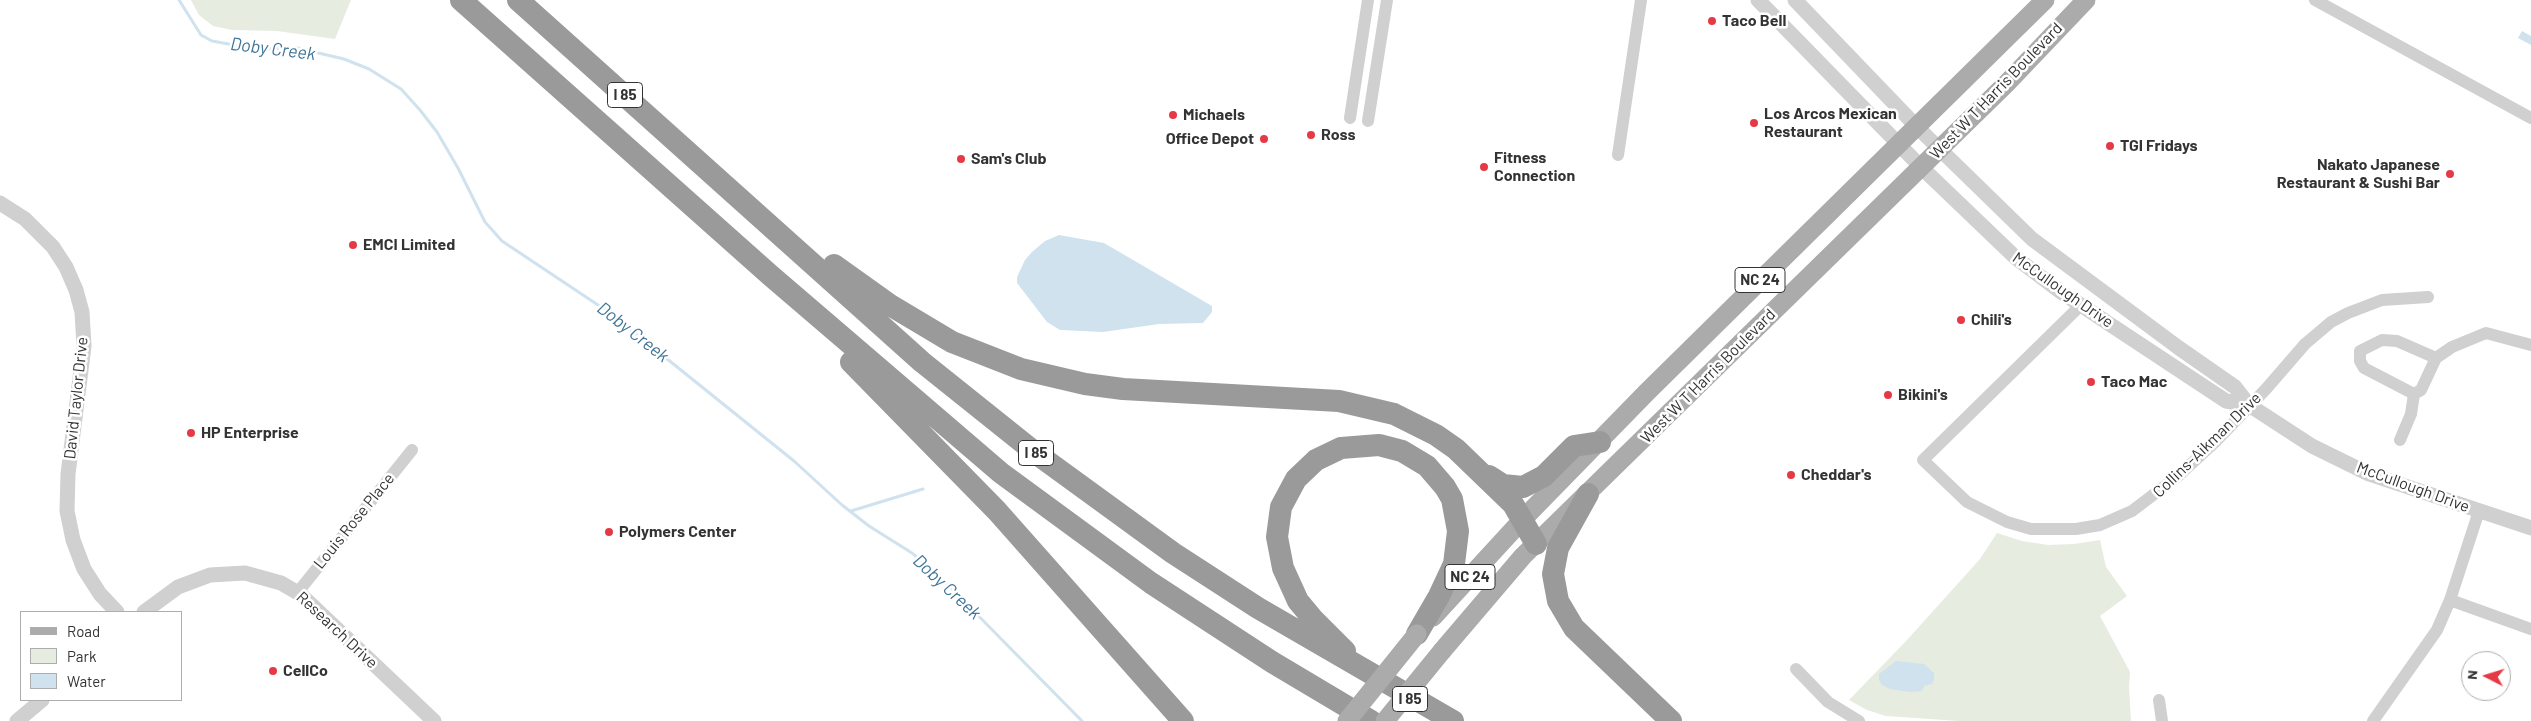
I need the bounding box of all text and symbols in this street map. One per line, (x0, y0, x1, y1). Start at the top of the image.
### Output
place label: Taco Bell (1722, 11, 1786, 31)
marker: Taco Bell (1706, 15, 1718, 27)
street label: West W T Harris Boulevard (1926, 19, 2066, 163)
water label: Doby Creek (229, 33, 317, 65)
road number: I 85 (608, 82, 642, 108)
place label: Los Arcos Mexican Restaurant (1764, 104, 1897, 142)
place label: Michaels (1183, 105, 1245, 125)
marker: Michaels (1167, 109, 1179, 121)
marker: Los Arcos Mexican Restaurant (1748, 117, 1760, 129)
place label: Ross (1321, 125, 1356, 145)
place label: Office Depot (1166, 129, 1254, 149)
marker: Ross (1305, 129, 1317, 141)
marker: Office Depot (1258, 133, 1270, 145)
place label: TGI Fridays (2120, 136, 2198, 156)
marker: TGI Fridays (2104, 140, 2116, 152)
place label: Fitness Connection (1494, 148, 1575, 186)
place label: Sam's Club (971, 149, 1047, 169)
marker: Sam's Club (955, 153, 967, 165)
place label: Nakato Japanese Restaurant & Sushi Bar (2277, 155, 2440, 193)
marker: Fitness Connection (1478, 161, 1490, 173)
marker: Nakato Japanese Restaurant & Sushi Bar (2444, 168, 2456, 180)
place label: EMCI Limited (363, 235, 455, 255)
marker: EMCI Limited (347, 239, 359, 251)
street label: McCullough Drive (2009, 248, 2117, 332)
road number: NC 24 (1735, 268, 1785, 292)
water label: Doby Creek (593, 297, 673, 367)
street label: West W T Harris Boulevard (1637, 305, 1779, 447)
place label: Chili's (1971, 310, 2012, 330)
marker: Chili's (1955, 314, 1967, 326)
street label: David Taylor Drive (60, 336, 92, 460)
place label: Taco Mac (2101, 372, 2167, 392)
marker: Taco Mac (2085, 376, 2097, 388)
place label: Bikini's (1898, 385, 1948, 405)
street label: Collins-Aikman Drive (2149, 388, 2265, 502)
marker: Bikini's (1882, 389, 1894, 401)
place label: HP Enterprise (201, 423, 299, 443)
marker: HP Enterprise (185, 427, 197, 439)
road number: I 85 (1018, 440, 1054, 466)
street label: McCullough Drive (2354, 458, 2472, 516)
place label: Cheddar's (1801, 465, 1871, 485)
street label: Louis Rose Place (310, 469, 398, 573)
marker: Cheddar's (1785, 469, 1797, 481)
place label: Polymers Center (619, 522, 736, 542)
marker: Polymers Center (603, 526, 615, 538)
water label: Doby Creek (908, 550, 986, 624)
road number: NC 24 (1445, 564, 1495, 590)
street label: Research Drive (292, 588, 382, 672)
legend (20, 611, 182, 701)
text: Road (67, 622, 100, 640)
text: Park (67, 647, 96, 665)
north arrow (2461, 651, 2511, 701)
place label: CellCo (283, 661, 328, 681)
marker: CellCo (267, 665, 279, 677)
text: N (2463, 669, 2480, 680)
text: Water (67, 672, 106, 690)
road number: I 85 (1392, 686, 1428, 712)

